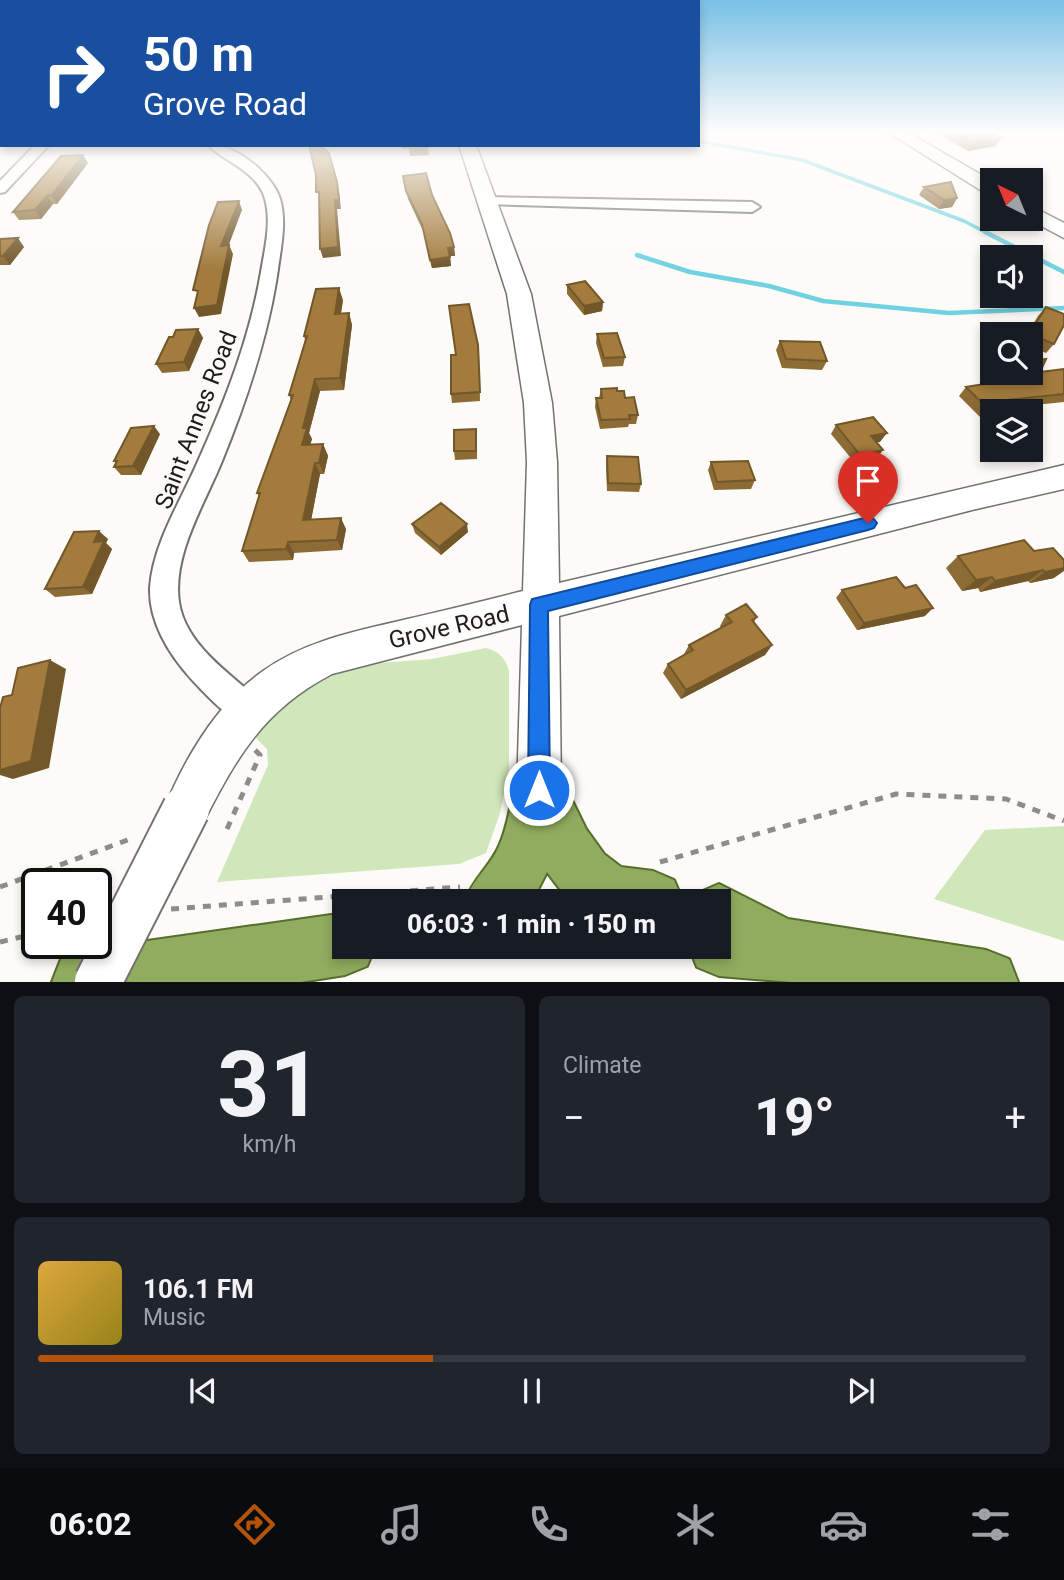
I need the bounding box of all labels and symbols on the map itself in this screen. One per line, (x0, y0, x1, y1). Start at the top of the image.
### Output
north arrow (980, 168, 1043, 231)
street label: Saint Annes Road (149, 327, 243, 513)
pin (838, 451, 898, 523)
street label: Grove Road (386, 600, 512, 654)
position arrow (502, 753, 576, 827)
speed limit sign: 40 (21, 868, 112, 959)

